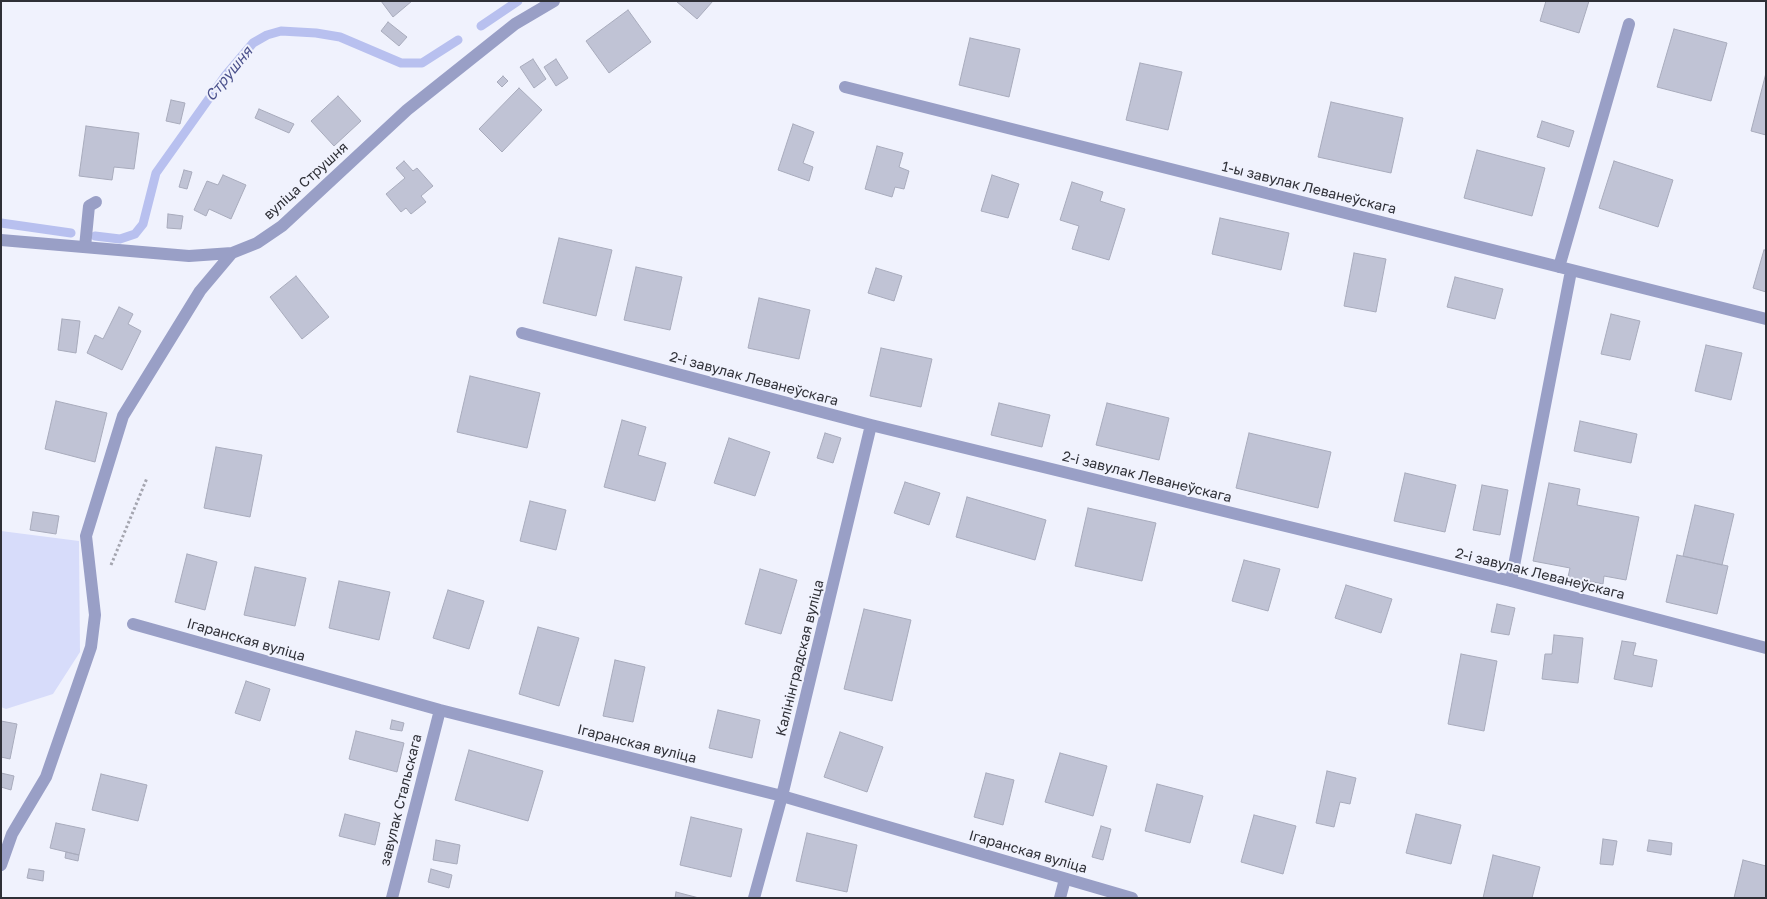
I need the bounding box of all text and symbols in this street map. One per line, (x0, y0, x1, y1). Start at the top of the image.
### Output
water label: Струшня (202, 43, 256, 105)
street label: вуліца Струшня (260, 139, 352, 223)
street label: 1-ы завулак Леванеўскага (1220, 158, 1398, 218)
street label: 2-і завулак Леванеўскага (668, 348, 840, 410)
street label: 2-і завулак Леванеўскага (1060, 448, 1234, 506)
street label: 2-і завулак Леванеўскага (1453, 545, 1627, 603)
street label: Калінінградская вуліца (772, 578, 828, 738)
street label: Ігаранская вуліца (185, 615, 307, 665)
street label: Ігаранская вуліца (576, 721, 698, 767)
street label: завулак Стальскага (376, 732, 426, 868)
street label: Ігаранская вуліца (967, 827, 1089, 877)

